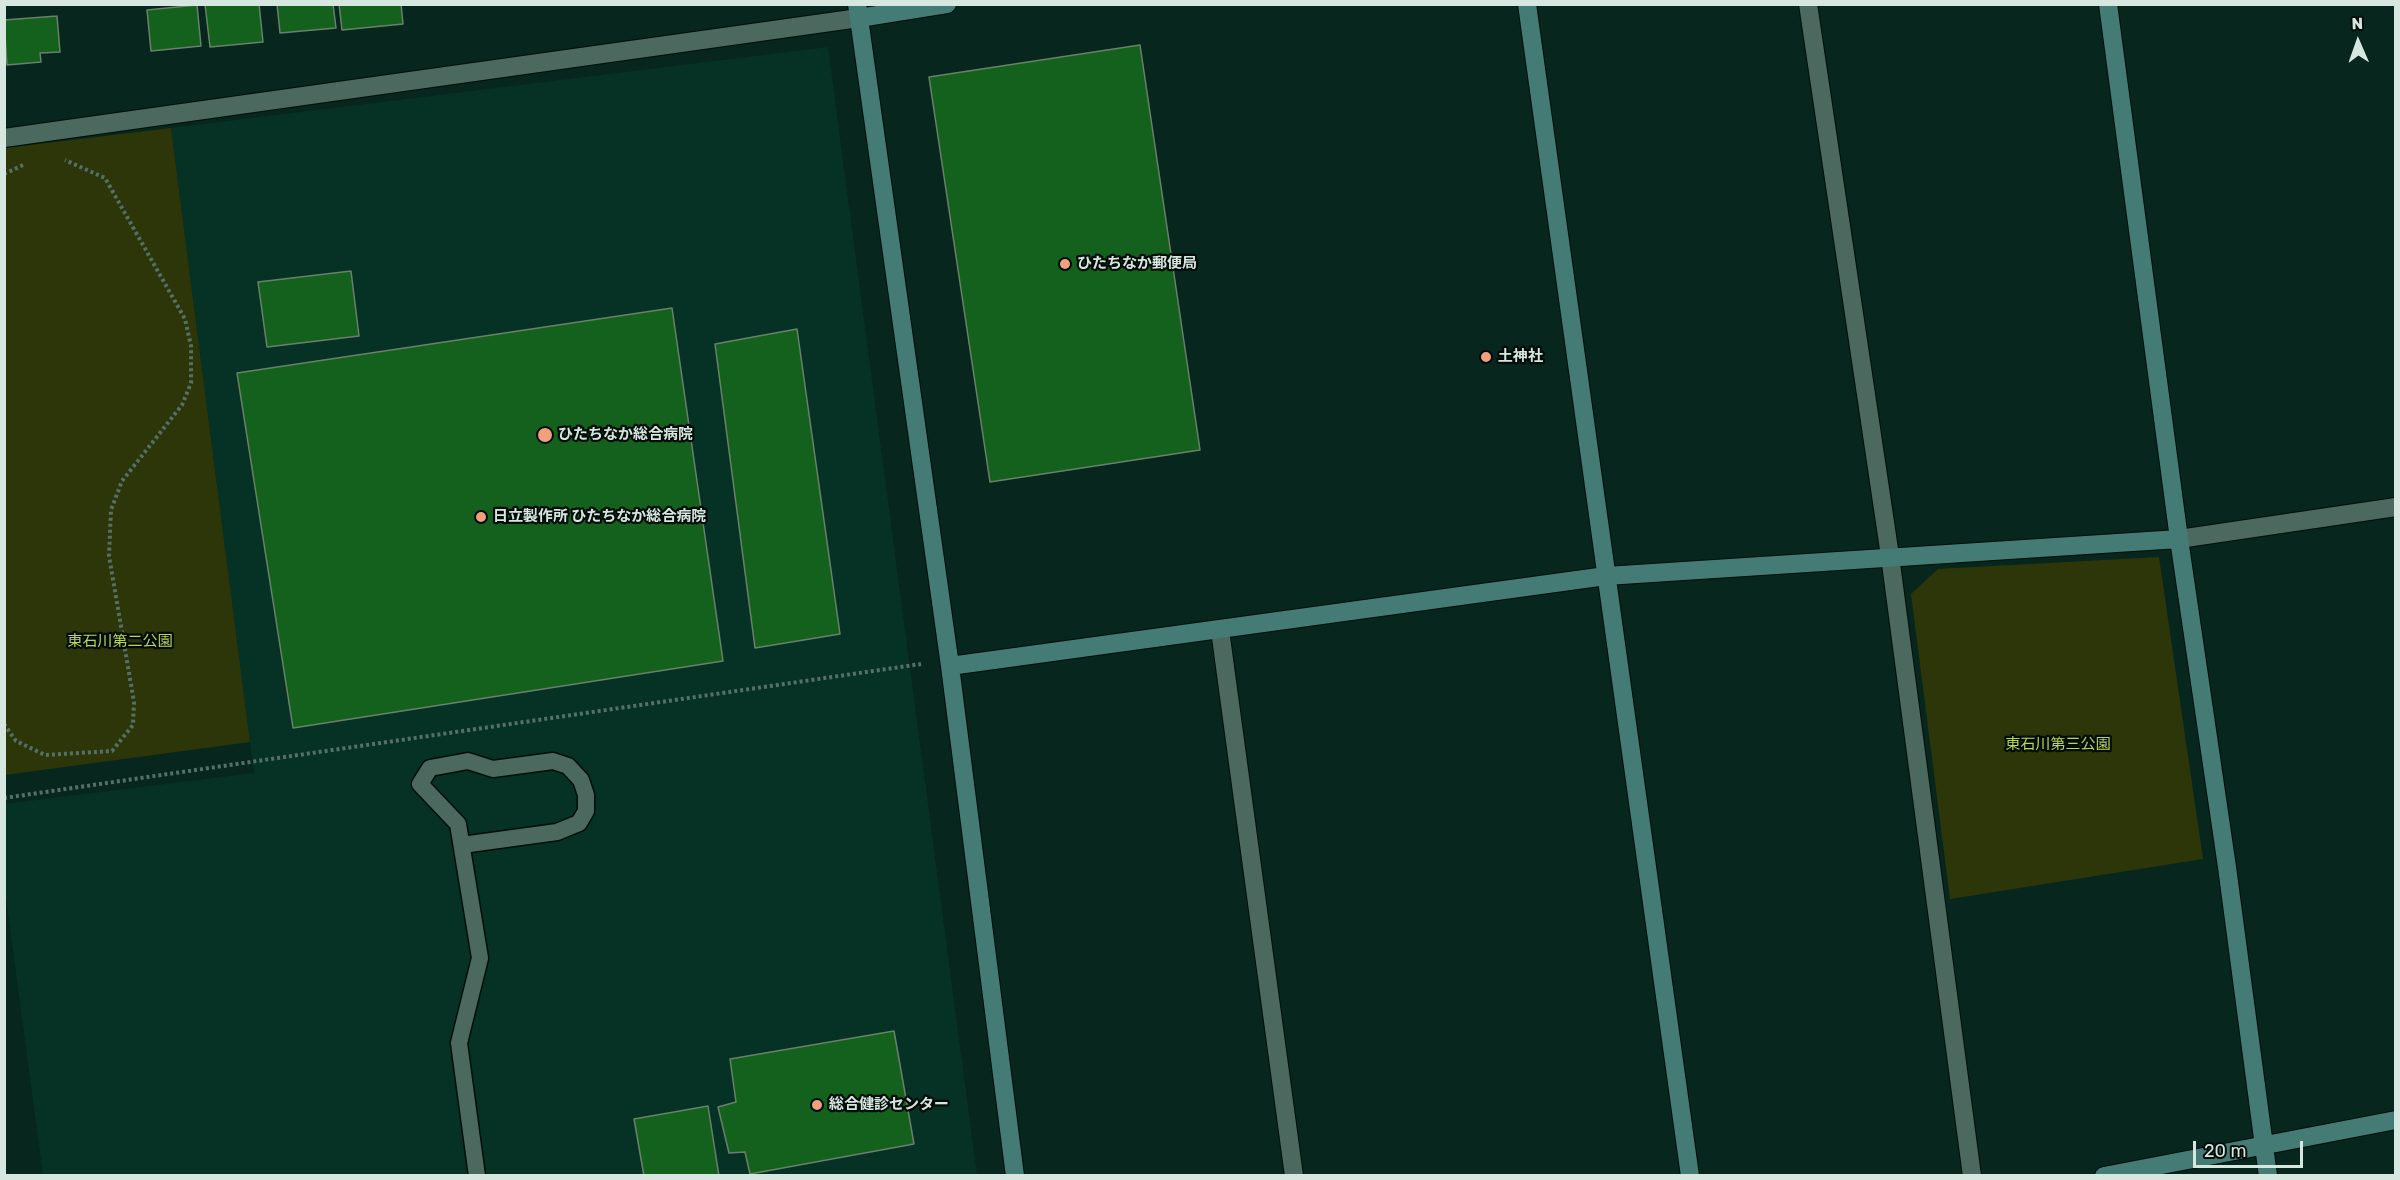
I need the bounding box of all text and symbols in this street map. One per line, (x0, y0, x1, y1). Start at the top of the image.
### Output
north arrow (2328, 12, 2388, 72)
text: N (2351, 14, 2363, 33)
place label: ひたちなか郵便局 (1077, 255, 1197, 273)
marker: ひたちなか郵便局 (1058, 257, 1072, 271)
place label: 土神社 (1498, 348, 1543, 366)
marker: 土神社 (1479, 350, 1493, 364)
marker: ひたちなか総合病院 (536, 426, 554, 444)
place label: ひたちなか総合病院 (558, 426, 693, 444)
place label: 日立製作所 ひたちなか総合病院 (493, 508, 706, 526)
marker: 日立製作所 ひたちなか総合病院 (474, 510, 488, 524)
park label: 東石川第二公園 (68, 633, 172, 651)
park label: 東石川第三公園 (2006, 736, 2110, 754)
place label: 総合健診センター (829, 1096, 949, 1114)
marker: 総合健診センター (810, 1098, 824, 1112)
scale bar (2196, 1129, 2306, 1167)
text: 20 m (2204, 1140, 2246, 1162)

